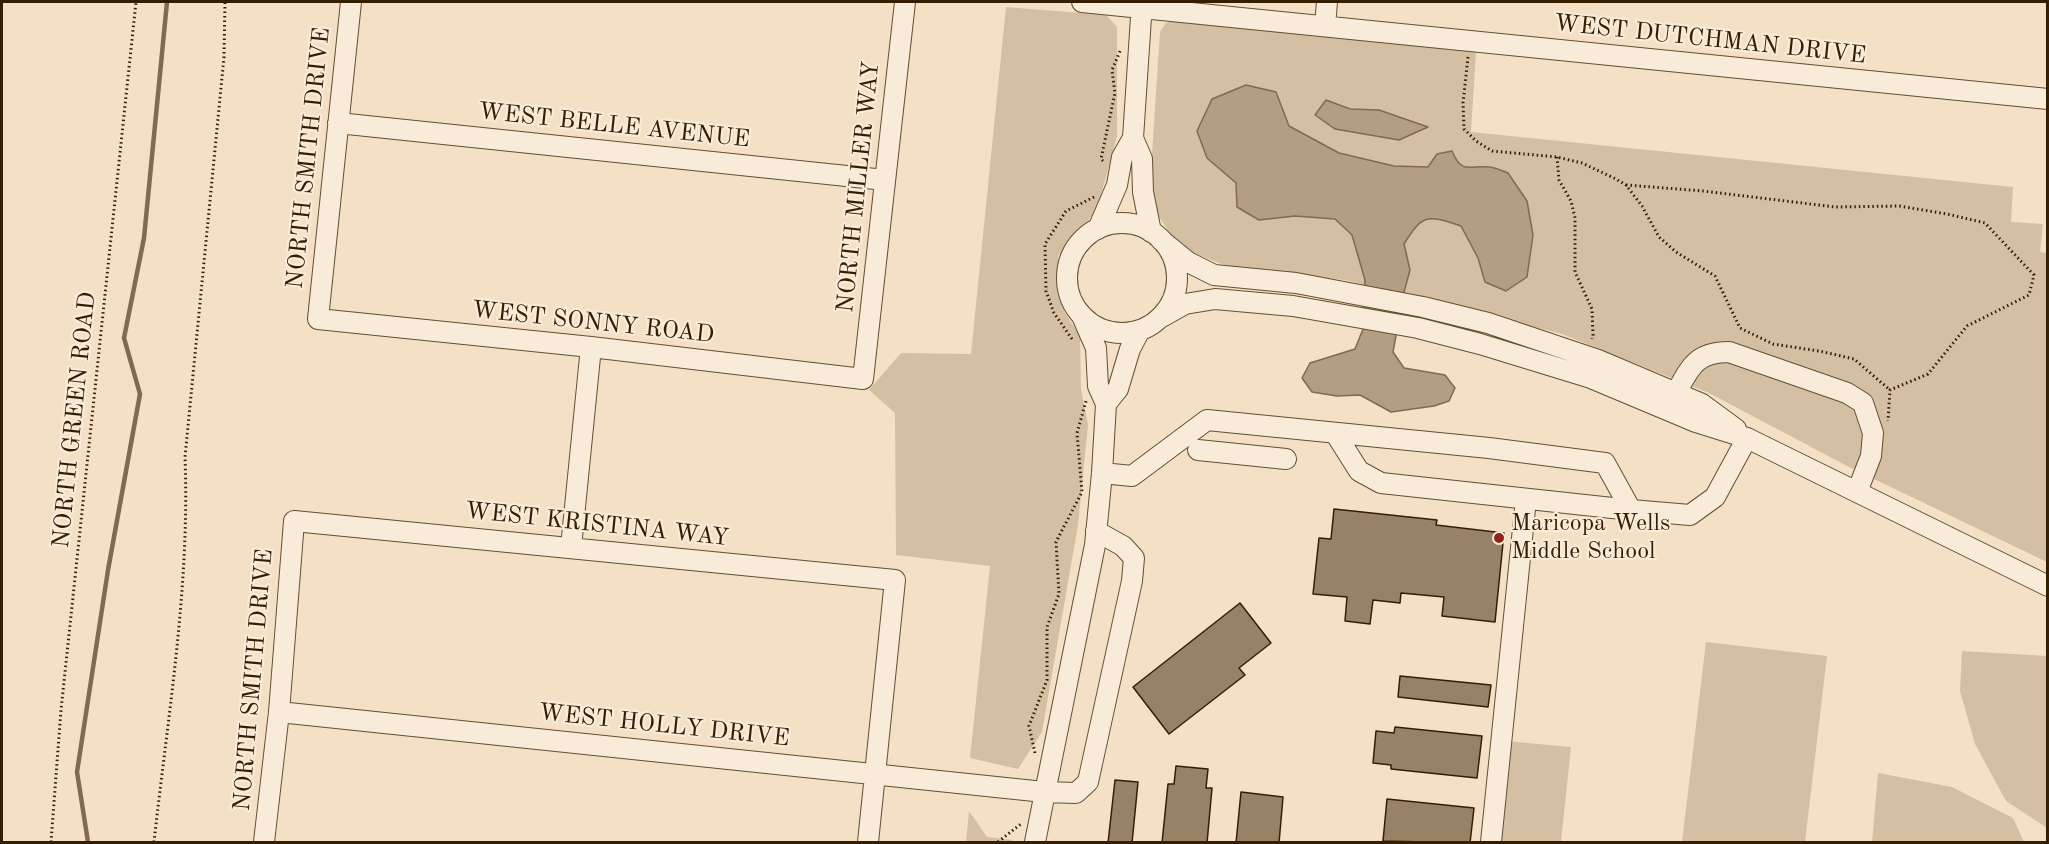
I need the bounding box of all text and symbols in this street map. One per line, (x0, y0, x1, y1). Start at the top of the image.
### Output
street label: WEST DUTCHMAN DRIVE (1553, 9, 1867, 71)
street label: NORTH SMITH DRIVE (281, 26, 337, 290)
street label: NORTH MILLER WAY (831, 60, 887, 314)
street label: WEST BELLE AVENUE (477, 97, 751, 155)
street label: NORTH GREEN ROAD (47, 290, 103, 550)
street label: WEST SONNY ROAD (470, 296, 716, 350)
street label: WEST KRISTINA WAY (464, 497, 730, 553)
place label: Maricopa Wells Middle School (1511, 510, 1670, 566)
marker: Maricopa Wells Middle School (1492, 531, 1506, 545)
street label: NORTH SMITH DRIVE (228, 548, 280, 812)
street label: WEST HOLLY DRIVE (537, 699, 791, 753)

